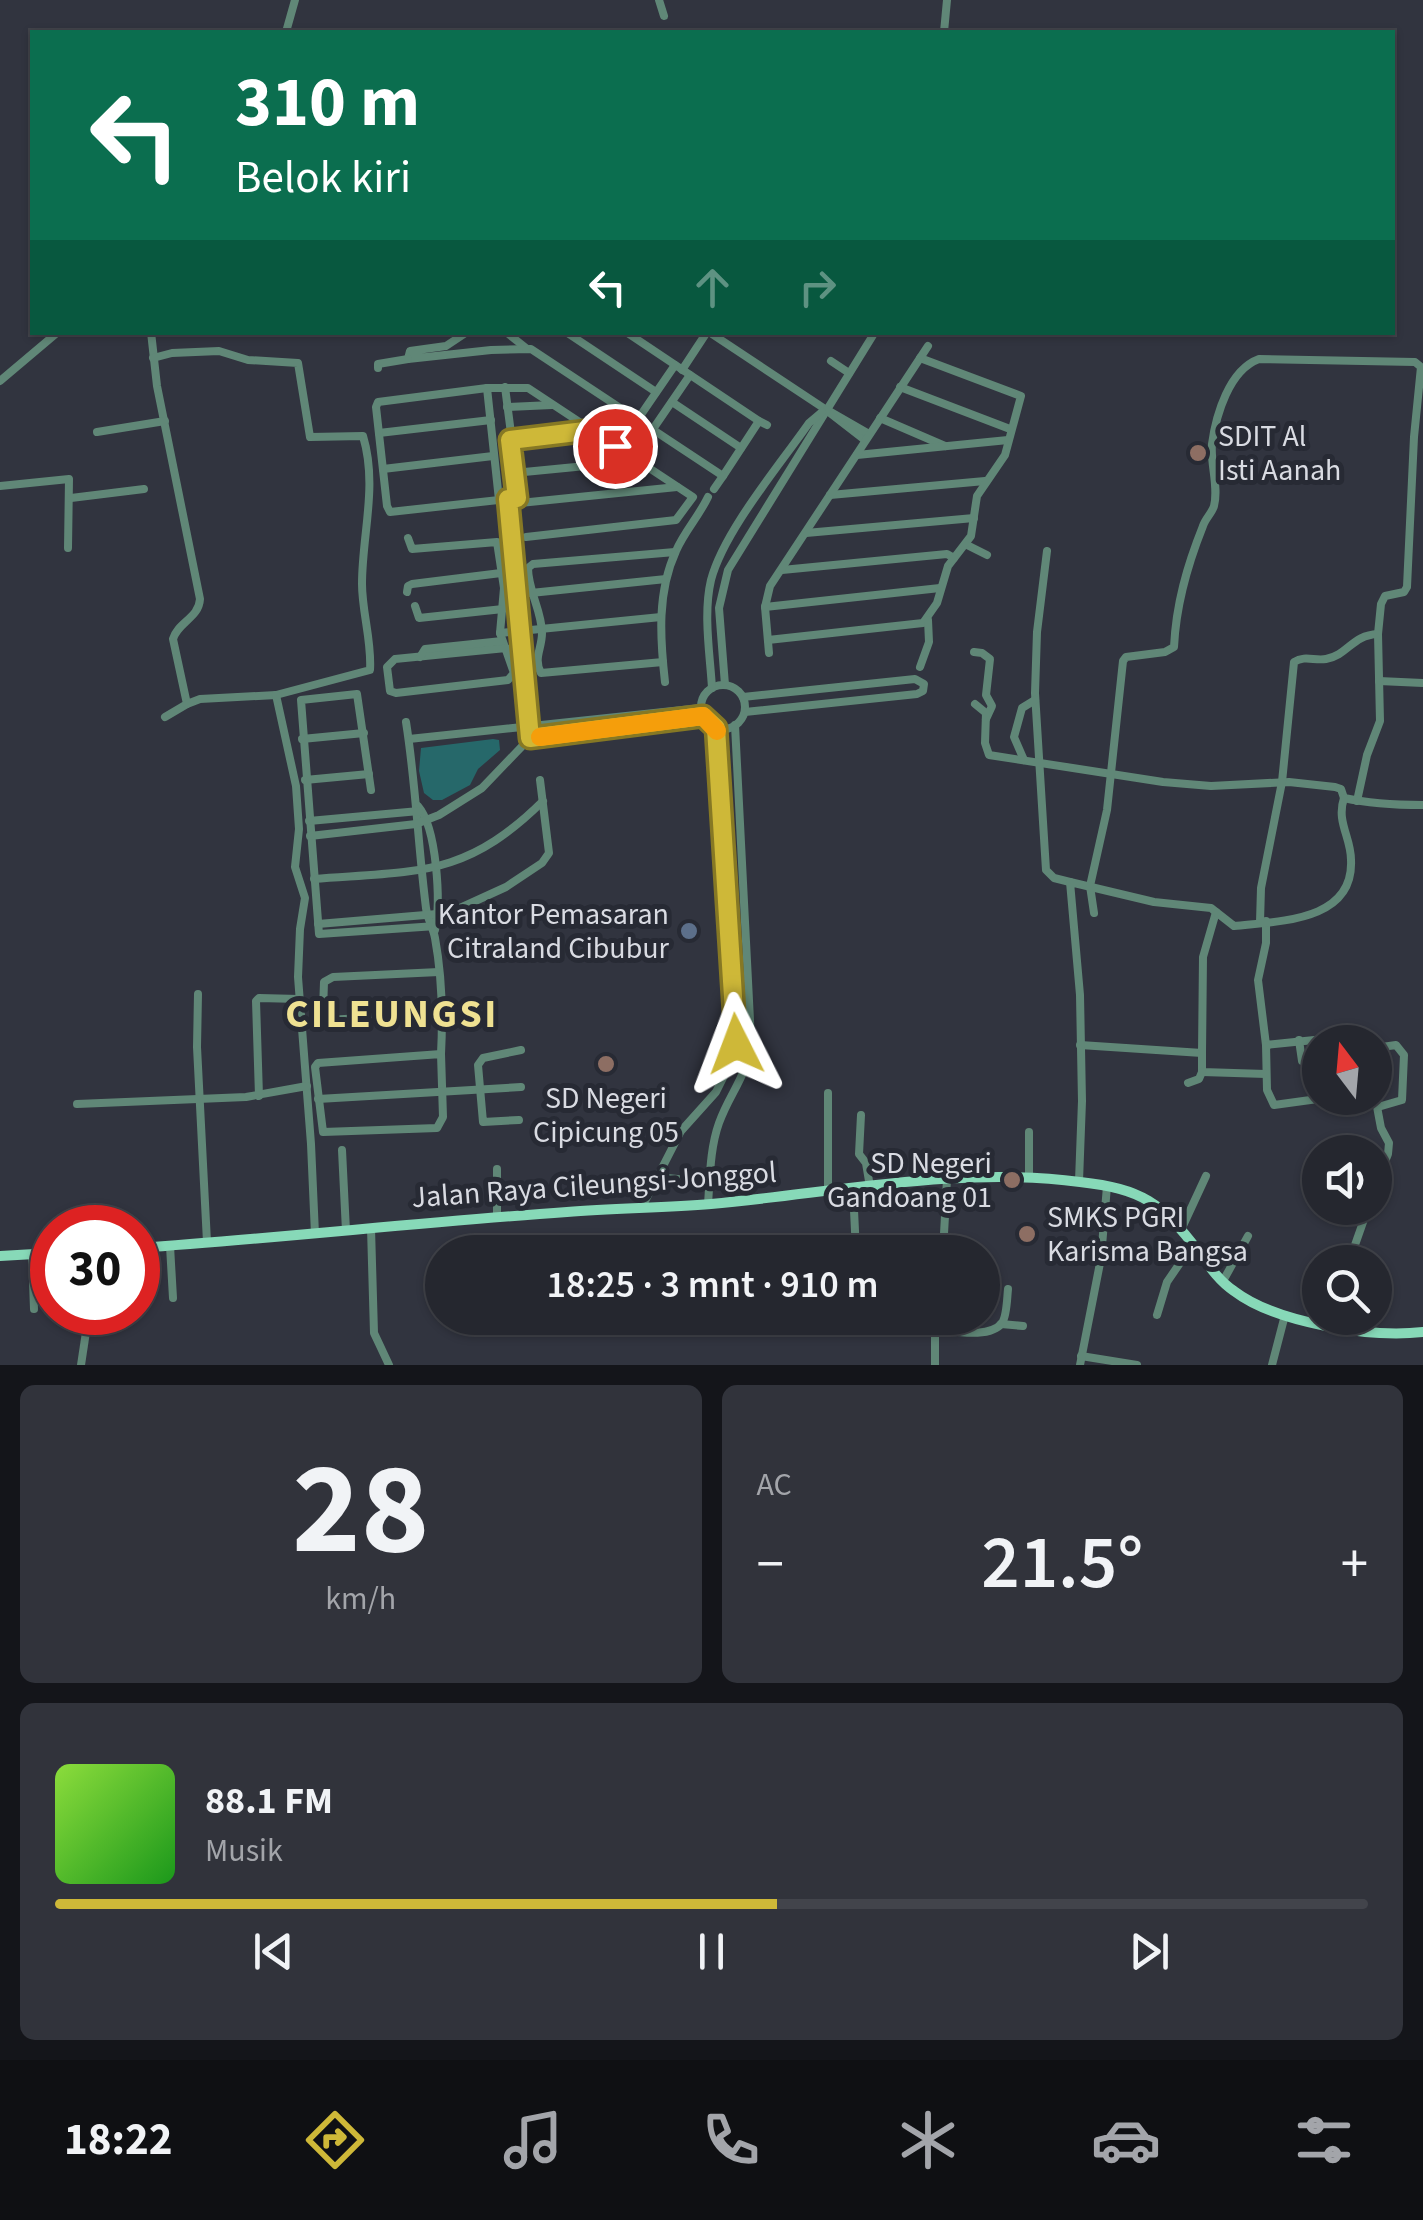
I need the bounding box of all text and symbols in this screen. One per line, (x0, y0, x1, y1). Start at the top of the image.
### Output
text: 310 m (235, 53, 420, 153)
icon: left (70, 70, 200, 200)
text: Belok kiri (235, 146, 411, 210)
icon: left (580, 260, 635, 315)
icon: ahead (685, 260, 740, 315)
icon: right (790, 260, 845, 315)
pin (573, 404, 658, 489)
place label: SDIT Al Isti Aanah (1218, 415, 1341, 492)
icon: arrive (588, 419, 643, 474)
marker: SDIT Al Isti Aanah (1187, 442, 1209, 464)
place label: Kantor Pemasaran Citraland Cibubur (438, 893, 670, 970)
marker: Kantor Pemasaran Citraland Cibubur (678, 920, 700, 942)
district label: CILEUNGSI (285, 986, 499, 1043)
position arrow (684, 992, 788, 1096)
north arrow (1302, 1025, 1392, 1115)
map controls (1302, 1025, 1392, 1335)
marker: SD Negeri Cipicung 05 (595, 1053, 617, 1075)
place label: SD Negeri Cipicung 05 (533, 1077, 679, 1154)
button: sound (1302, 1135, 1392, 1225)
place label: SD Negeri Gandoang 01 (827, 1142, 992, 1219)
street label: Jalan Raya Cileungsi-Jonggol (410, 1151, 778, 1219)
marker: SD Negeri Gandoang 01 (1001, 1169, 1023, 1191)
place label: SMKS PGRI Karisma Bangsa (1047, 1196, 1248, 1273)
speed limit sign: 30 (30, 1205, 160, 1335)
marker: SMKS PGRI Karisma Bangsa (1016, 1223, 1038, 1245)
button: search (1302, 1245, 1392, 1335)
text: 18:25 · 3 mnt · 910 m (547, 1258, 878, 1312)
text: 28 (292, 1418, 429, 1603)
text: AC (757, 1462, 792, 1508)
text: 21.5° (981, 1510, 1143, 1617)
text: − (757, 1526, 784, 1604)
text: + (1341, 1526, 1368, 1604)
text: km/h (325, 1576, 396, 1622)
text: 88.1 FM (205, 1774, 333, 1828)
text: Musik (205, 1828, 283, 1874)
icon: previous (246, 1924, 301, 1979)
icon: pause (684, 1924, 739, 1979)
icon: next (1122, 1924, 1177, 1979)
icon: directions (300, 2105, 370, 2175)
icon: music (498, 2105, 568, 2175)
icon: phone (696, 2105, 766, 2175)
icon: climate (893, 2105, 963, 2175)
icon: car (1091, 2105, 1161, 2175)
icon: filters (1289, 2105, 1359, 2175)
text: 18:22 (64, 2108, 172, 2172)

